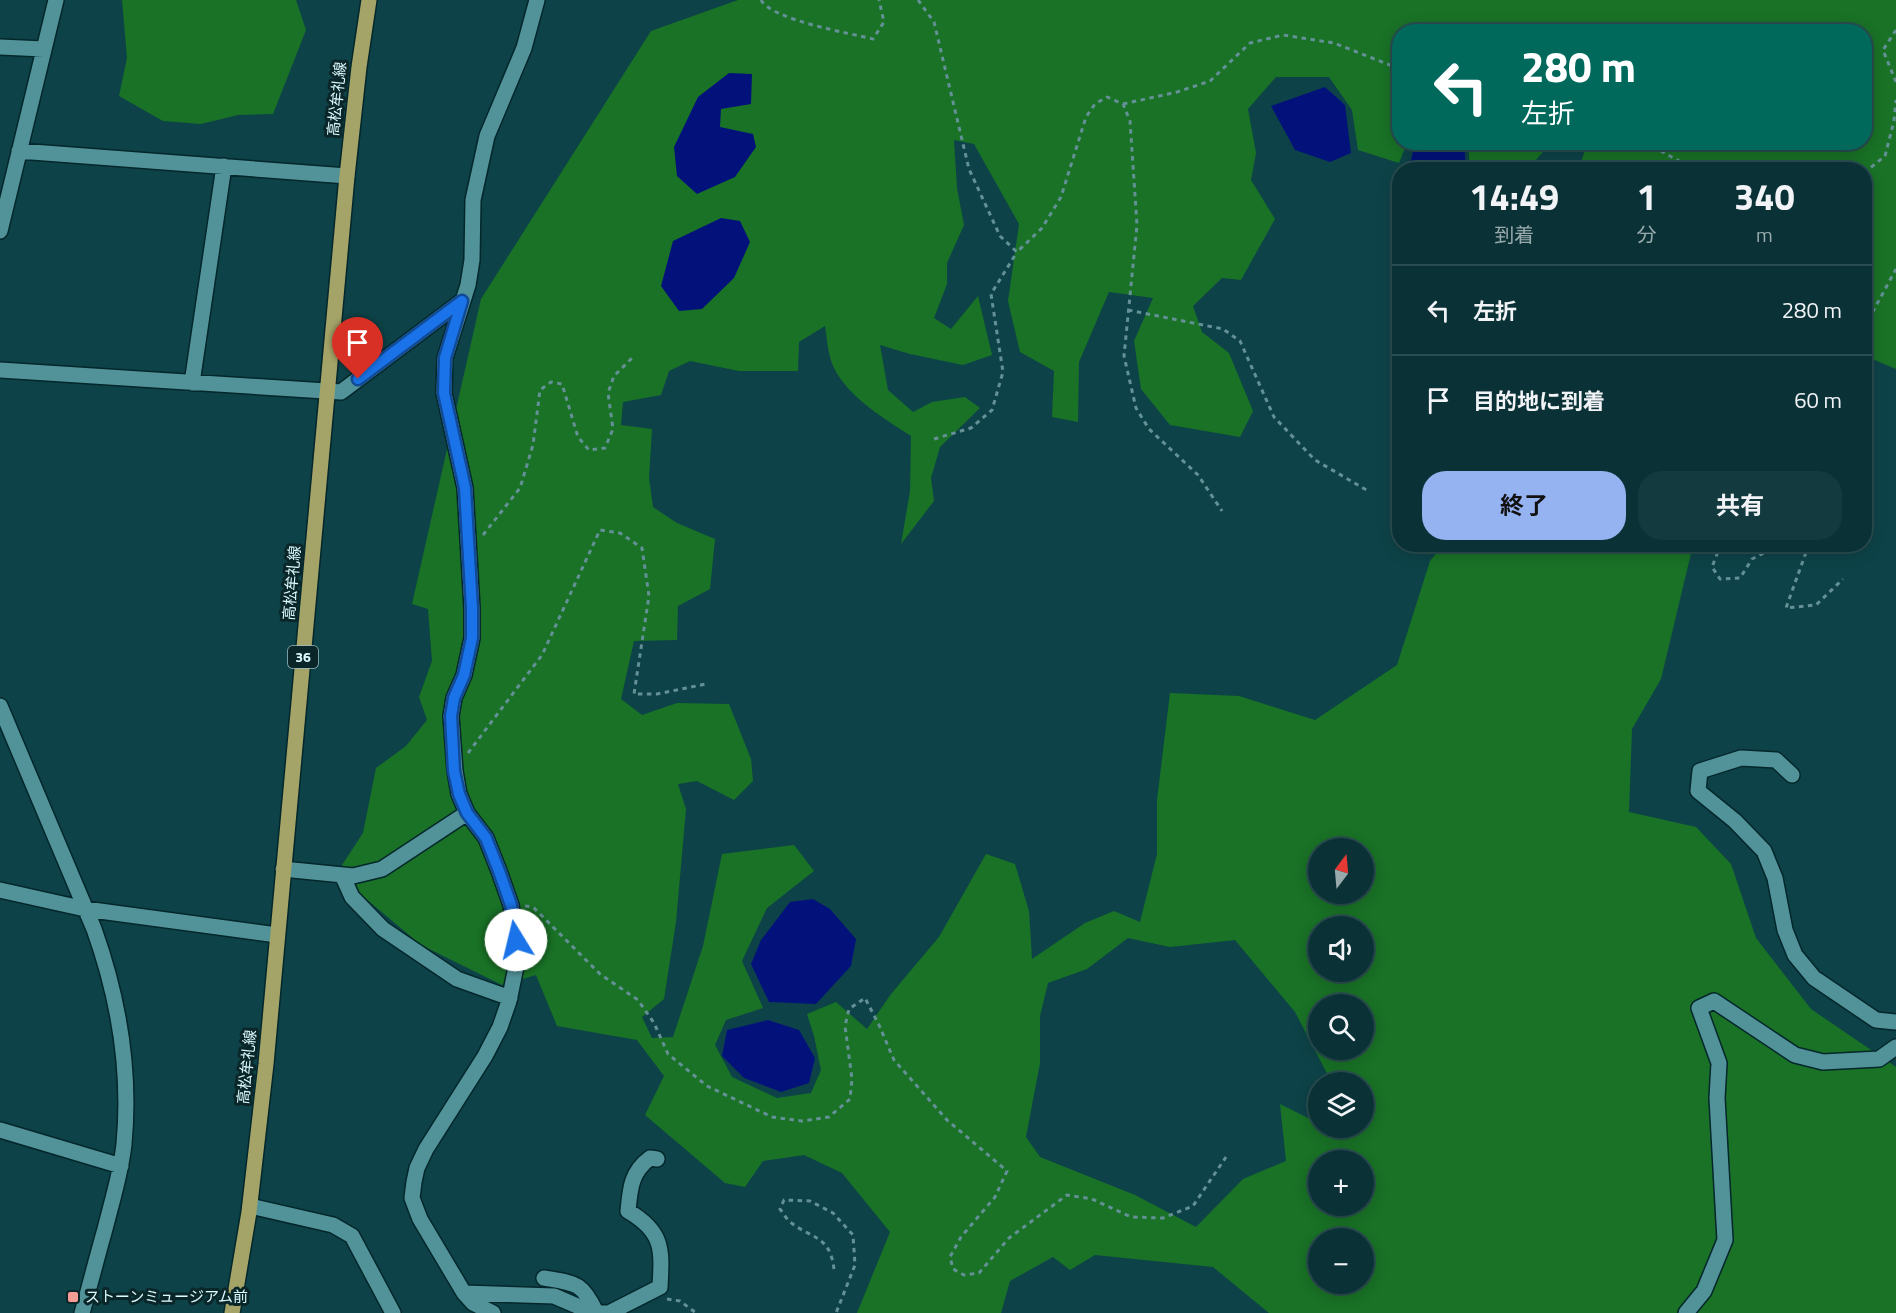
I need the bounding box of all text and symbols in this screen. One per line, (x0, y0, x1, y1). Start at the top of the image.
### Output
text: 280 m (1521, 34, 1636, 98)
icon: left (1422, 48, 1500, 126)
street label: 高松牟礼線 (321, 60, 352, 137)
text: 左折 (1521, 92, 1575, 133)
text: 14:49 (1469, 169, 1559, 224)
text: 1 (1637, 169, 1657, 224)
text: 340 (1734, 169, 1795, 224)
text: 到着 (1494, 219, 1534, 250)
text: 分 (1637, 219, 1657, 250)
text: m (1756, 219, 1773, 250)
text: 280 m (1782, 293, 1842, 327)
icon: left (1422, 294, 1455, 327)
text: 左折 (1473, 294, 1517, 328)
pin (332, 317, 383, 379)
icon: arrive (341, 326, 374, 359)
text: 60 m (1794, 383, 1842, 417)
icon: arrive (1422, 384, 1455, 417)
text: 目的地に到着 (1473, 384, 1605, 418)
button: 終了 (1422, 471, 1626, 540)
button: 共有 (1638, 471, 1842, 540)
street label: 高松牟礼線 (277, 545, 306, 621)
road number: 36 (288, 646, 318, 668)
north arrow (1308, 838, 1374, 904)
map controls (1308, 838, 1374, 1294)
position arrow (484, 908, 548, 972)
button: sound (1308, 916, 1374, 982)
button: search (1308, 994, 1374, 1060)
street label: 高松牟礼線 (231, 1028, 262, 1105)
button: layers (1308, 1072, 1374, 1138)
button: + (1308, 1150, 1374, 1216)
button: − (1308, 1228, 1374, 1294)
place label: ストーンミュージアム前 (85, 1285, 248, 1308)
marker: ストーンミュージアム前 (66, 1290, 80, 1304)

